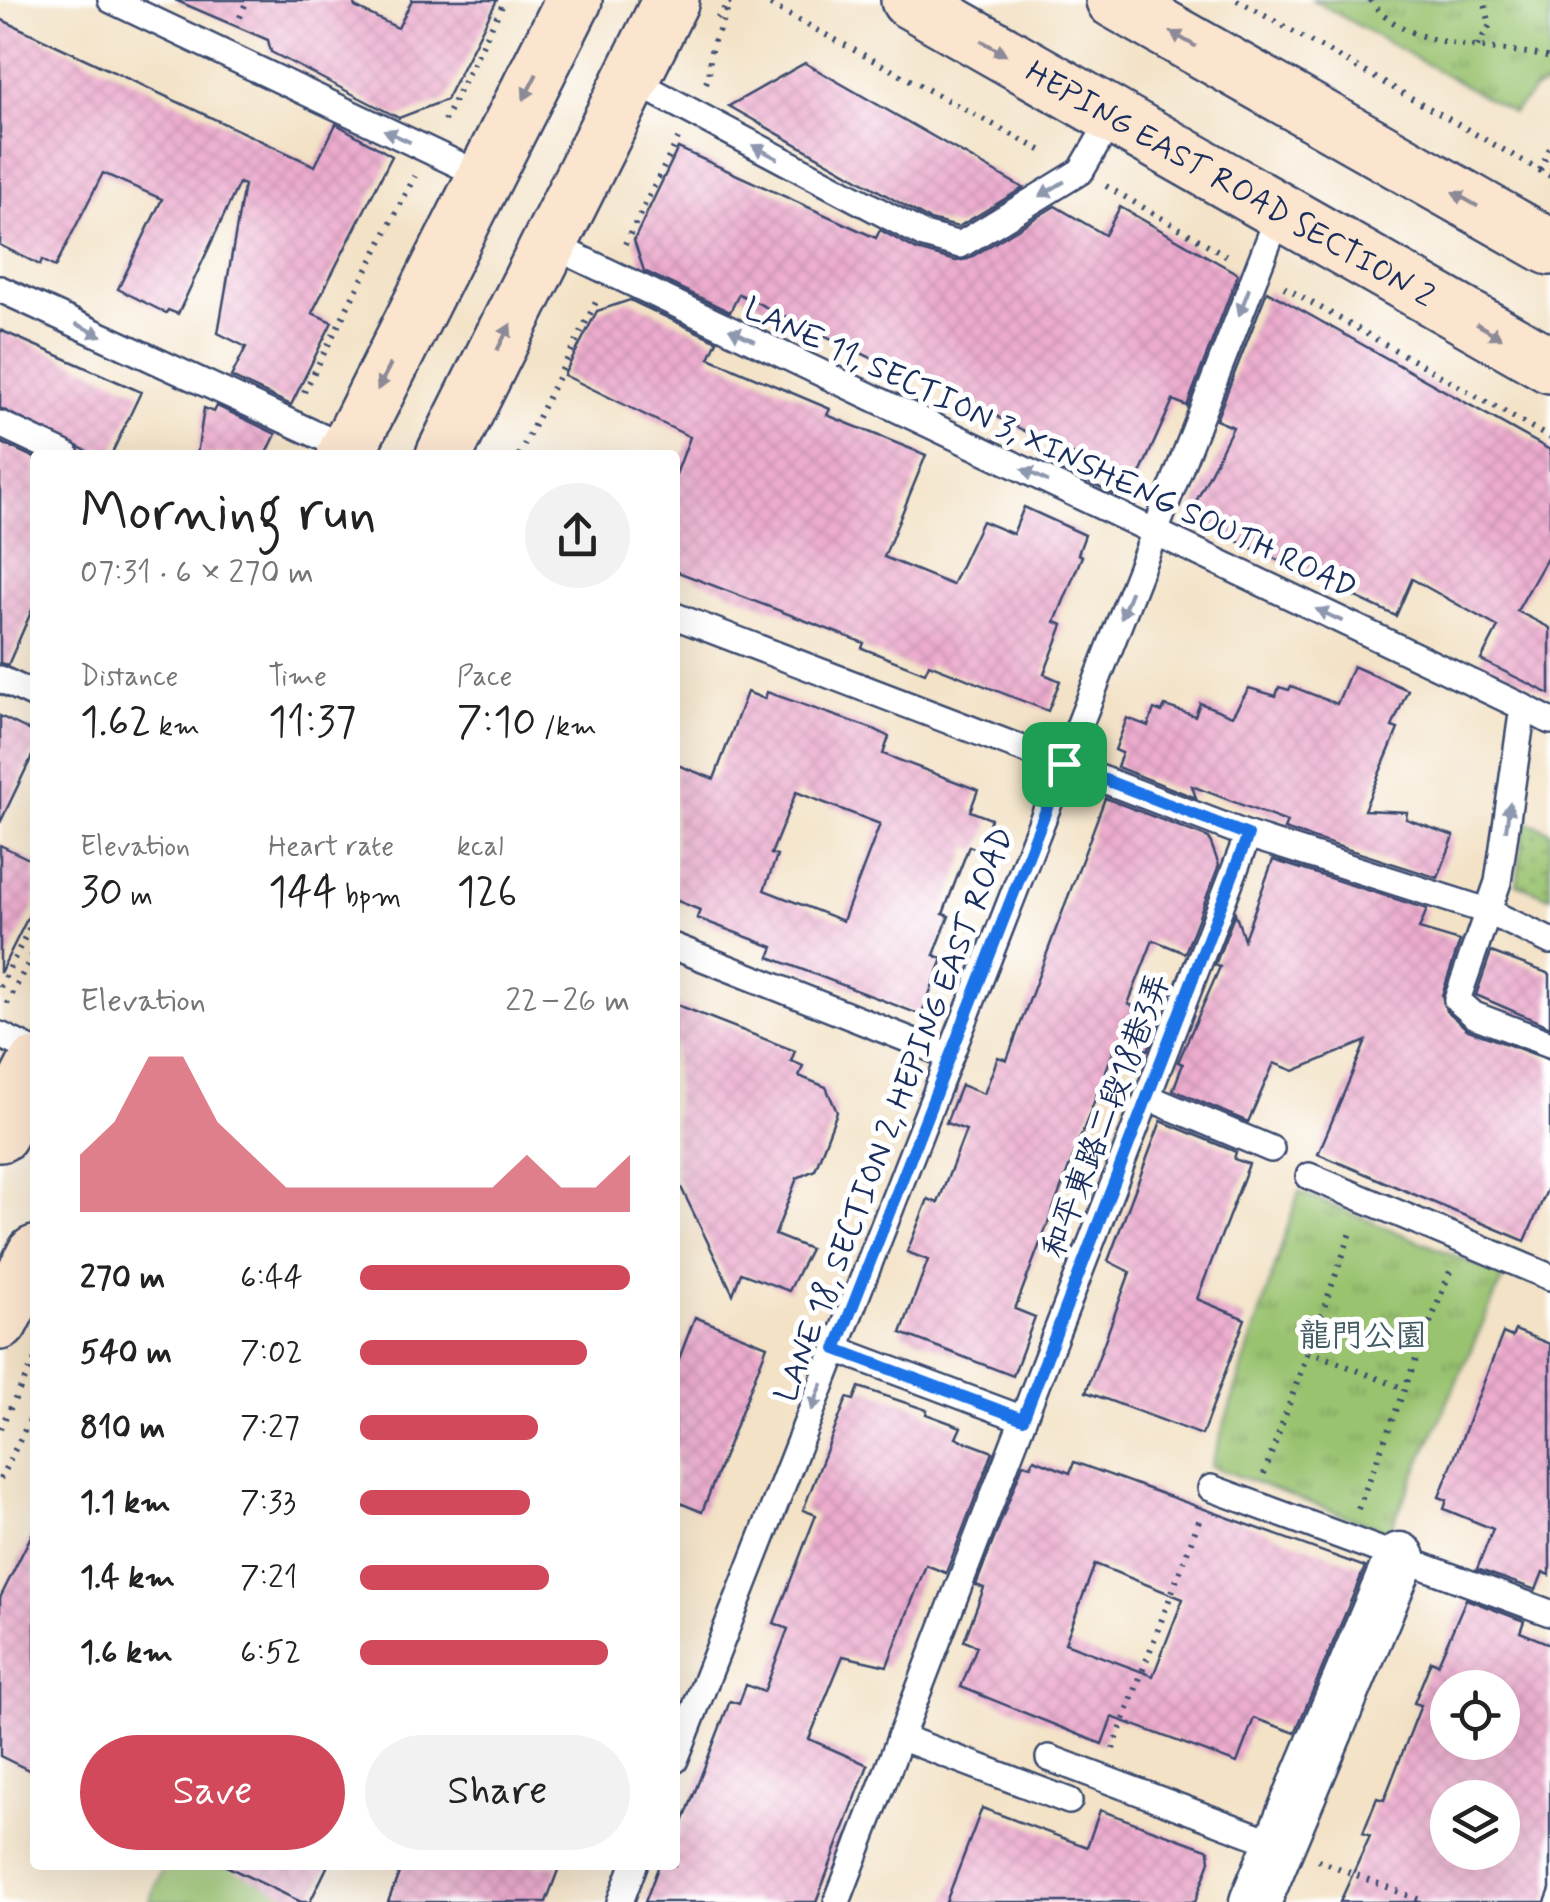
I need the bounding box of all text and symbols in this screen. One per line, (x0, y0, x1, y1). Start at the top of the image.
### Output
one-way arrow (1168, 30, 1197, 47)
one-way arrow (979, 40, 1008, 57)
street label: HEPING EAST ROAD SECTION 2 (1018, 52, 1442, 318)
one-way arrow (522, 73, 539, 102)
one-way arrow (382, 127, 411, 144)
one-way arrow (750, 144, 779, 161)
one-way arrow (1038, 180, 1066, 197)
one-way arrow (1451, 191, 1479, 209)
street label: LANE 11, SECTION 3, XINSHENG SOUTH ROAD (737, 288, 1363, 610)
one-way arrow (1236, 288, 1251, 318)
one-way arrow (1475, 321, 1503, 339)
one-way arrow (74, 322, 103, 338)
one-way arrow (495, 323, 512, 352)
one-way arrow (727, 327, 756, 344)
one-way arrow (376, 363, 393, 392)
one-way arrow (1020, 467, 1049, 484)
text: Morning run (80, 478, 377, 550)
button: share (525, 483, 630, 588)
text: 07:31 · 6 × 270 m (80, 552, 314, 594)
one-way arrow (1118, 591, 1134, 621)
one-way arrow (1314, 607, 1343, 624)
text: Distance (80, 659, 178, 696)
text: Time (268, 659, 327, 696)
text: Pace (457, 659, 512, 696)
text: 1.62 (80, 696, 151, 751)
text: 11:37 (268, 696, 357, 751)
text: 7:10 (457, 696, 536, 751)
text: km (151, 709, 200, 746)
text: /km (536, 709, 597, 746)
pin (1022, 722, 1107, 807)
icon: arrive (1037, 737, 1092, 792)
one-way arrow (1500, 800, 1516, 832)
street label: LANE 18, SECTION 2, HEPING EAST ROAD (766, 821, 1024, 1408)
text: Elevation (80, 829, 190, 866)
text: Heart rate (268, 829, 394, 866)
text: kcal (457, 829, 504, 866)
text: 30 (80, 866, 123, 921)
text: 144 (268, 866, 337, 921)
text: 126 (457, 866, 517, 921)
text: m (123, 879, 153, 916)
text: bpm (337, 879, 401, 916)
street label: 和平東路二段18巷3弄 (1033, 967, 1181, 1264)
text: Elevation (80, 980, 206, 1022)
text: 22–26 m (505, 980, 630, 1022)
text: 270 m (80, 1257, 165, 1299)
text: 6:44 (240, 1257, 303, 1299)
park label: 龍門公園 (1299, 1316, 1427, 1358)
text: 540 m (80, 1332, 172, 1374)
text: 7:02 (240, 1332, 303, 1374)
one-way arrow (809, 1382, 824, 1412)
text: 810 m (80, 1407, 165, 1449)
text: 7:27 (240, 1407, 300, 1449)
text: 1.1 km (80, 1482, 171, 1524)
text: 7:33 (240, 1482, 296, 1524)
text: 1.4 km (80, 1557, 175, 1599)
text: 7:21 (240, 1557, 297, 1599)
text: 1.6 km (80, 1632, 173, 1674)
text: 6:52 (240, 1632, 301, 1674)
map controls (1430, 1670, 1520, 1870)
button: locate (1430, 1670, 1520, 1760)
button: Save (80, 1735, 345, 1850)
button: Share (365, 1735, 630, 1850)
button: layers (1430, 1780, 1520, 1870)

